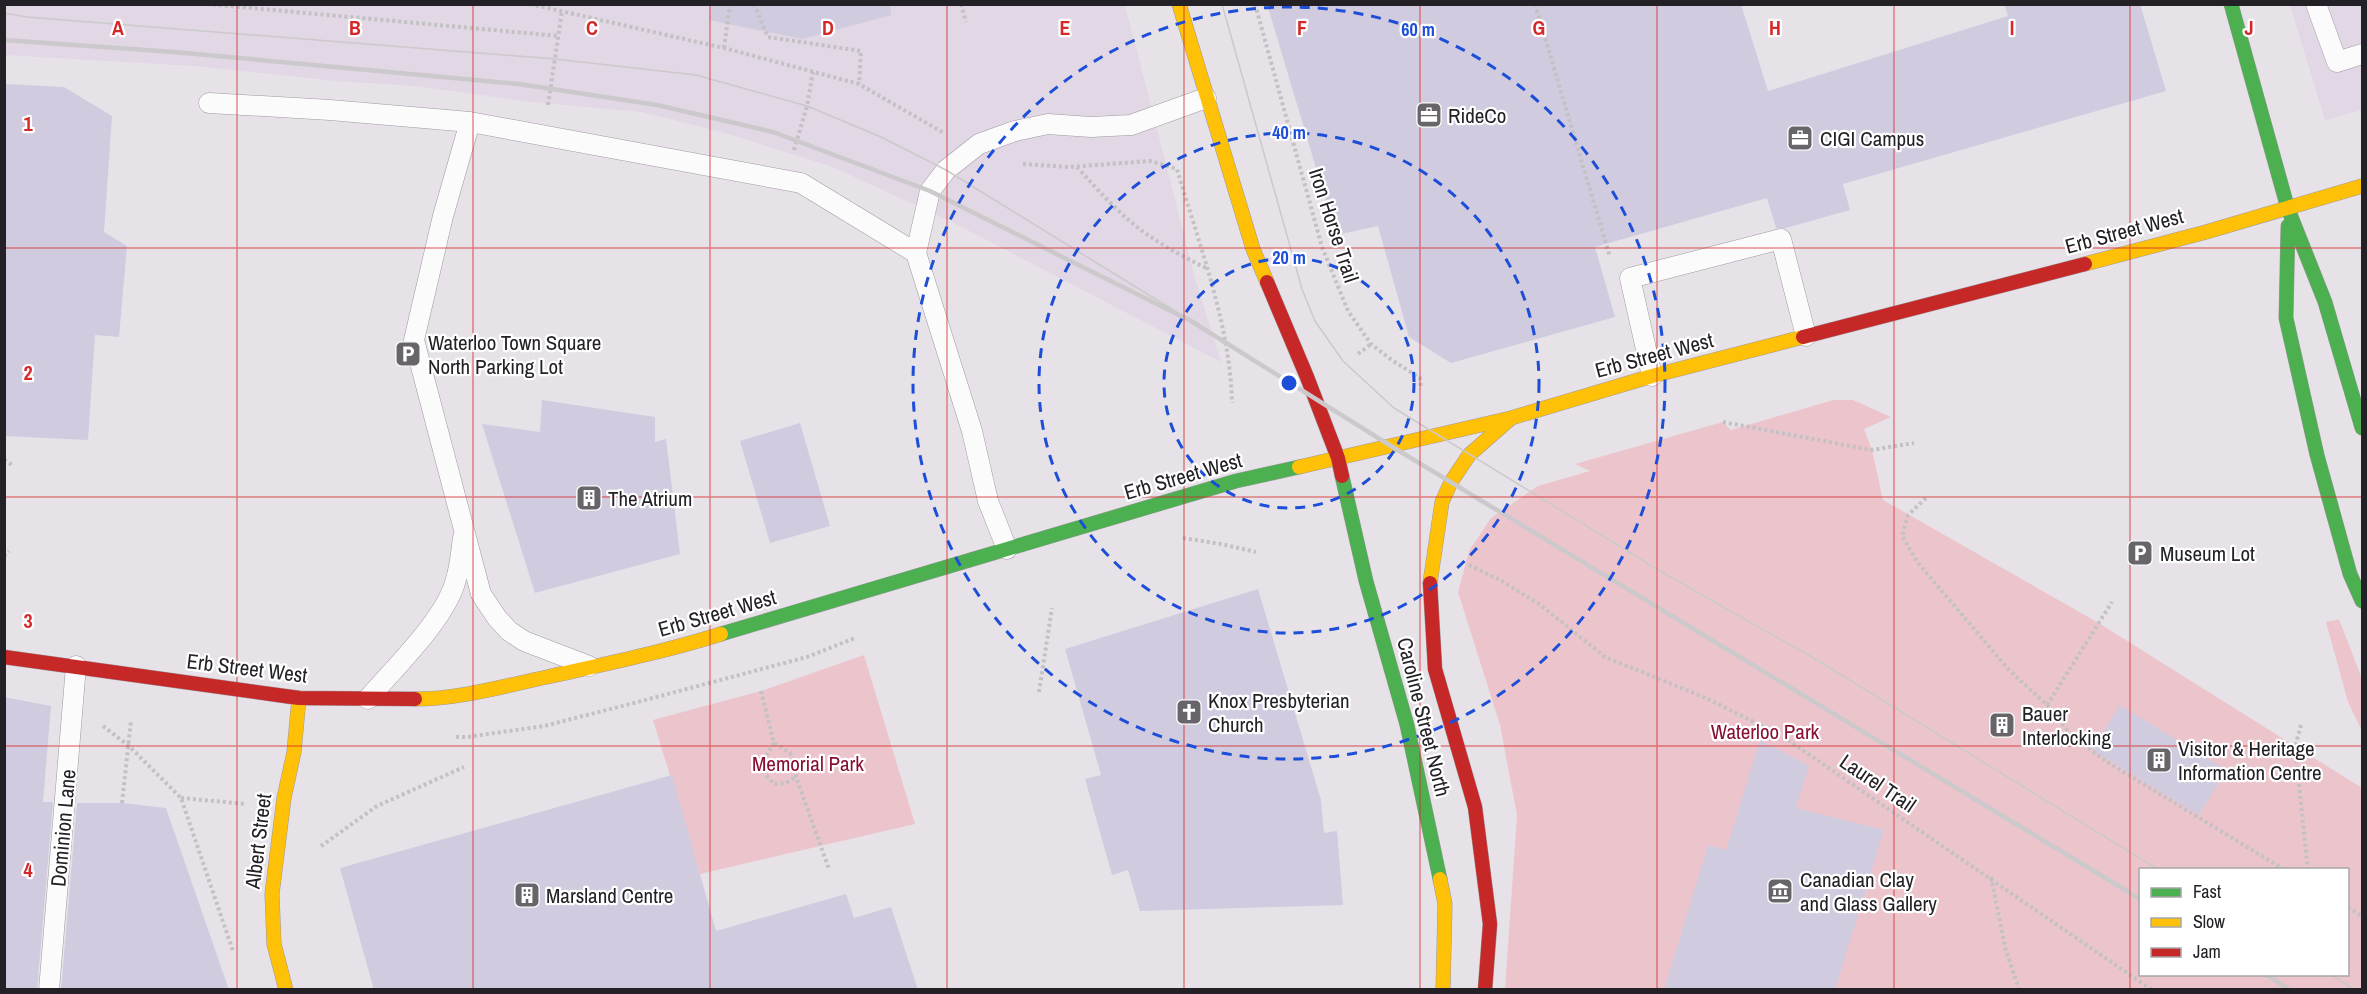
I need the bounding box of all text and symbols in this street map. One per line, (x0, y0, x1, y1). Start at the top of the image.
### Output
text: A (112, 14, 124, 41)
text: B (349, 14, 361, 41)
text: C (586, 14, 598, 41)
text: D (822, 14, 834, 41)
text: E (1060, 14, 1071, 41)
text: F (1297, 14, 1307, 41)
text: G (1533, 14, 1545, 41)
text: H (1769, 14, 1781, 41)
text: I (2010, 14, 2014, 41)
text: J (2244, 14, 2254, 41)
text: 60 m (1401, 17, 1435, 42)
office icon: RideCo (1414, 100, 1444, 130)
place label: RideCo (1448, 101, 1506, 130)
text: 1 (23, 110, 33, 137)
text: 40 m (1272, 120, 1306, 145)
office icon: CIGI Campus (1785, 123, 1815, 153)
place label: CIGI Campus (1820, 124, 1924, 153)
street label: Iron Horse Trail (1302, 164, 1366, 286)
street label: Erb Street West (2062, 201, 2187, 261)
text: 20 m (1272, 245, 1306, 270)
street label: Erb Street West (1592, 325, 1717, 385)
place label: Waterloo Town Square North Parking Lot (428, 328, 601, 381)
parking icon: Waterloo Town Square North Parking Lot (393, 339, 423, 369)
text: 2 (23, 359, 33, 386)
centre of rings (1279, 373, 1299, 393)
street label: Erb Street West (1121, 445, 1245, 507)
building icon: The Atrium (574, 483, 604, 513)
place label: The Atrium (608, 484, 692, 513)
parking icon: Museum Lot (2125, 538, 2155, 568)
place label: Museum Lot (2160, 539, 2255, 568)
street label: Erb Street West (655, 582, 779, 644)
text: 3 (23, 607, 33, 634)
street label: Caroline Street North (1390, 635, 1458, 799)
street label: Erb Street West (185, 646, 309, 690)
place label: Knox Presbyterian Church (1208, 686, 1350, 739)
church icon: Knox Presbyterian Church (1174, 697, 1204, 727)
place label: Bauer Interlocking (2022, 699, 2111, 752)
building icon: Bauer Interlocking (1987, 710, 2017, 740)
park label: Waterloo Park (1711, 717, 1820, 746)
place label: Visitor & Heritage Information Centre (2178, 734, 2322, 787)
building icon: Visitor & Heritage Information Centre (2144, 745, 2174, 775)
street label: Laurel Trail (1834, 747, 1922, 819)
park label: Memorial Park (752, 749, 864, 778)
street label: Dominion Lane (43, 768, 83, 888)
street label: Albert Street (238, 792, 278, 891)
text: 4 (23, 856, 33, 883)
place label: Canadian Clay and Glass Gallery (1800, 865, 1937, 918)
legend (2139, 868, 2349, 976)
museum icon: Canadian Clay and Glass Gallery (1765, 876, 1795, 906)
text: Fast (2193, 879, 2221, 904)
building icon: Marsland Centre (512, 880, 542, 910)
place label: Marsland Centre (546, 881, 673, 910)
text: Slow (2193, 909, 2225, 934)
text: Jam (2193, 939, 2221, 964)

